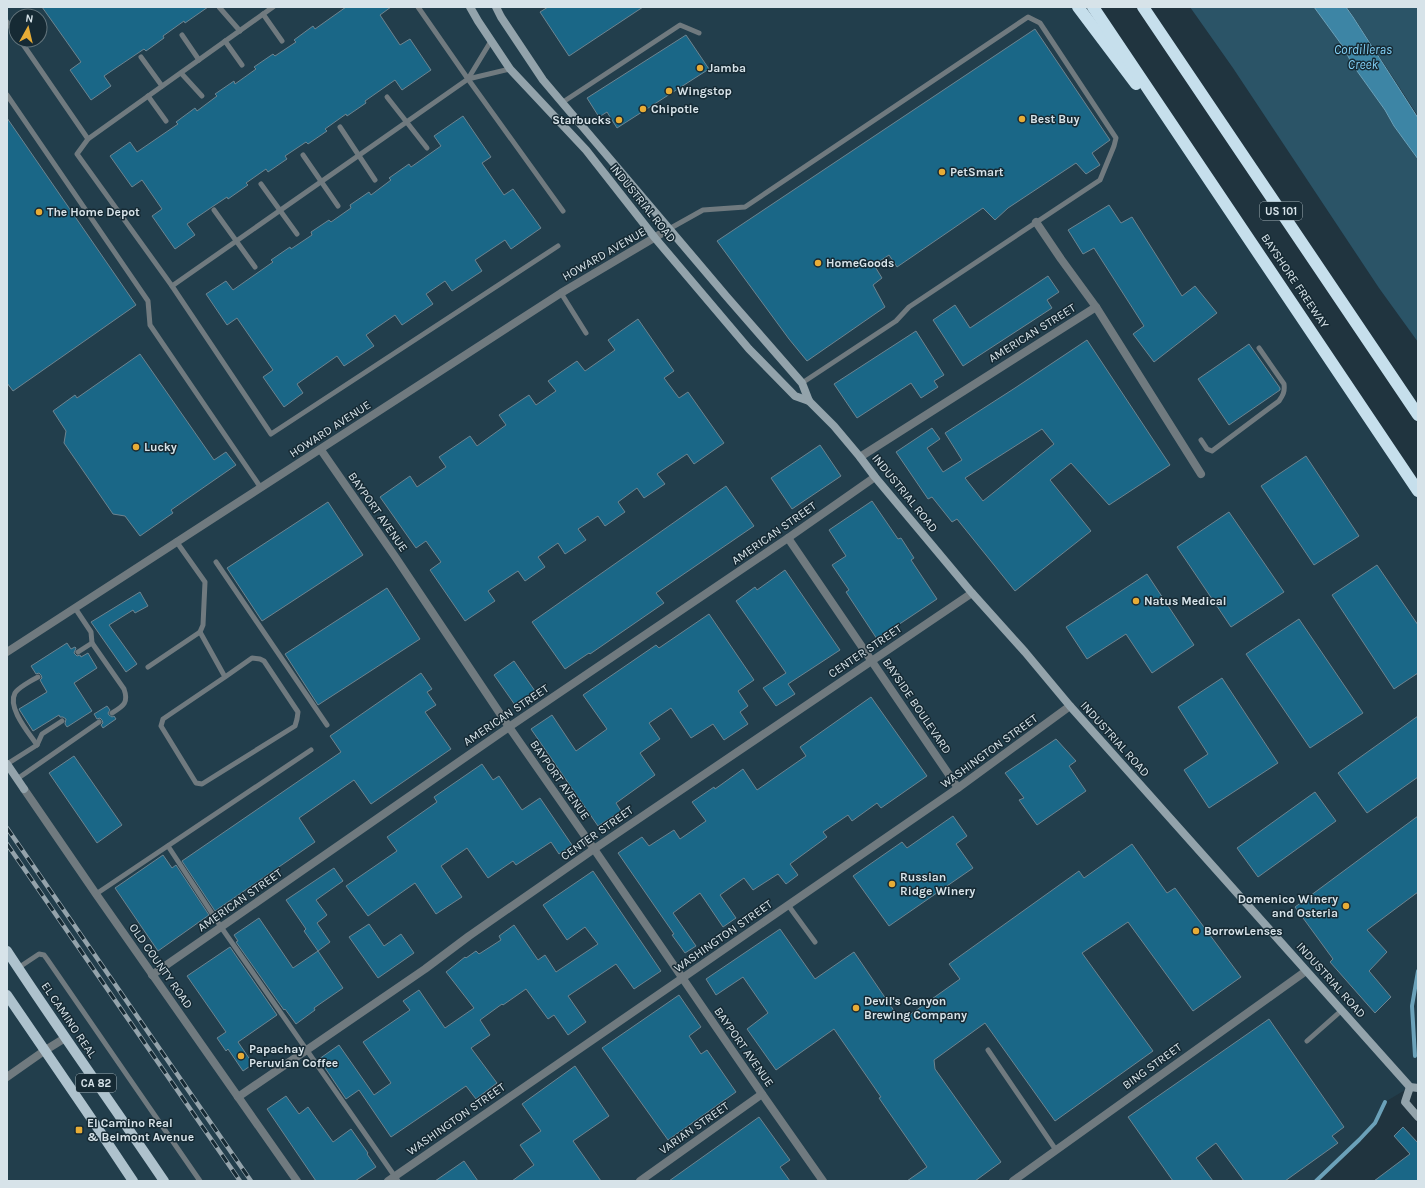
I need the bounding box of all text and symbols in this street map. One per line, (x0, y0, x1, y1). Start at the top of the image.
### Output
north arrow (8, 8, 48, 48)
text: N (25, 12, 34, 26)
water label: Cordilleras Creek (1334, 42, 1392, 72)
place label: Jamba (708, 61, 746, 75)
marker: Jamba (695, 63, 705, 73)
place label: Wingstop (677, 84, 732, 98)
marker: Wingstop (664, 86, 674, 96)
place label: Chipotle (651, 102, 699, 116)
marker: Chipotle (638, 104, 648, 114)
place label: Best Buy (1030, 112, 1080, 126)
place label: Starbucks (552, 113, 611, 127)
marker: Best Buy (1017, 114, 1027, 124)
marker: Starbucks (614, 115, 624, 125)
street label: INDUSTRIAL ROAD (607, 161, 679, 245)
place label: PetSmart (950, 165, 1004, 179)
marker: PetSmart (937, 167, 947, 177)
road number: US 101 (1260, 202, 1302, 220)
place label: The Home Depot (47, 205, 140, 219)
marker: The Home Depot (34, 207, 44, 217)
street label: HOWARD AVENUE (560, 224, 648, 284)
street label: BAYSHORE FREEWAY (1258, 231, 1332, 331)
place label: HomeGoods (826, 256, 894, 270)
marker: HomeGoods (813, 258, 823, 268)
street label: AMERICAN STREET (986, 301, 1078, 365)
street label: HOWARD AVENUE (287, 398, 373, 460)
place label: Lucky (144, 440, 177, 454)
marker: Lucky (131, 442, 141, 452)
street label: INDUSTRIAL ROAD (869, 451, 941, 535)
street label: BAYPORT AVENUE (345, 469, 411, 555)
street label: AMERICAN STREET (729, 499, 819, 567)
place label: Natus Medical (1144, 594, 1226, 608)
marker: Natus Medical (1131, 596, 1141, 606)
street label: CENTER STREET (826, 621, 904, 681)
street label: BAYSIDE BOULEVARD (880, 656, 954, 757)
street label: AMERICAN STREET (461, 681, 551, 749)
street label: INDUSTRIAL ROAD (1077, 698, 1153, 780)
street label: WASHINGTON STREET (938, 711, 1040, 791)
street label: BAYPORT AVENUE (527, 737, 593, 823)
street label: CENTER STREET (558, 803, 636, 863)
street label: AMERICAN STREET (195, 866, 285, 934)
place label: Russian Ridge Winery (900, 870, 975, 898)
marker: Russian Ridge Winery (887, 879, 897, 889)
place label: Domenico Winery and Osteria (1238, 892, 1338, 920)
street label: WASHINGTON STREET (671, 897, 775, 975)
marker: Domenico Winery and Osteria (1341, 901, 1351, 911)
street label: OLD COUNTY ROAD (126, 921, 196, 1011)
place label: BorrowLenses (1204, 924, 1283, 938)
marker: BorrowLenses (1191, 926, 1201, 936)
street label: INDUSTRIAL ROAD (1293, 939, 1369, 1021)
street label: EL CAMINO REAL (38, 979, 100, 1061)
place label: Devil's Canyon Brewing Company (864, 994, 967, 1022)
marker: Devil's Canyon Brewing Company (851, 1003, 861, 1013)
street label: BAYPORT AVENUE (711, 1004, 777, 1090)
street label: BING STREET (1120, 1040, 1184, 1092)
place label: Papachay Peruvian Coffee (249, 1042, 338, 1070)
marker: Papachay Peruvian Coffee (236, 1051, 246, 1061)
road number: CA 82 (76, 1074, 116, 1092)
street label: WASHINGTON STREET (404, 1080, 508, 1158)
street label: VARIAN STREET (656, 1099, 732, 1157)
place label: El Camino Real & Belmont Avenue (87, 1116, 194, 1144)
marker: El Camino Real & Belmont Avenue (74, 1125, 84, 1135)

